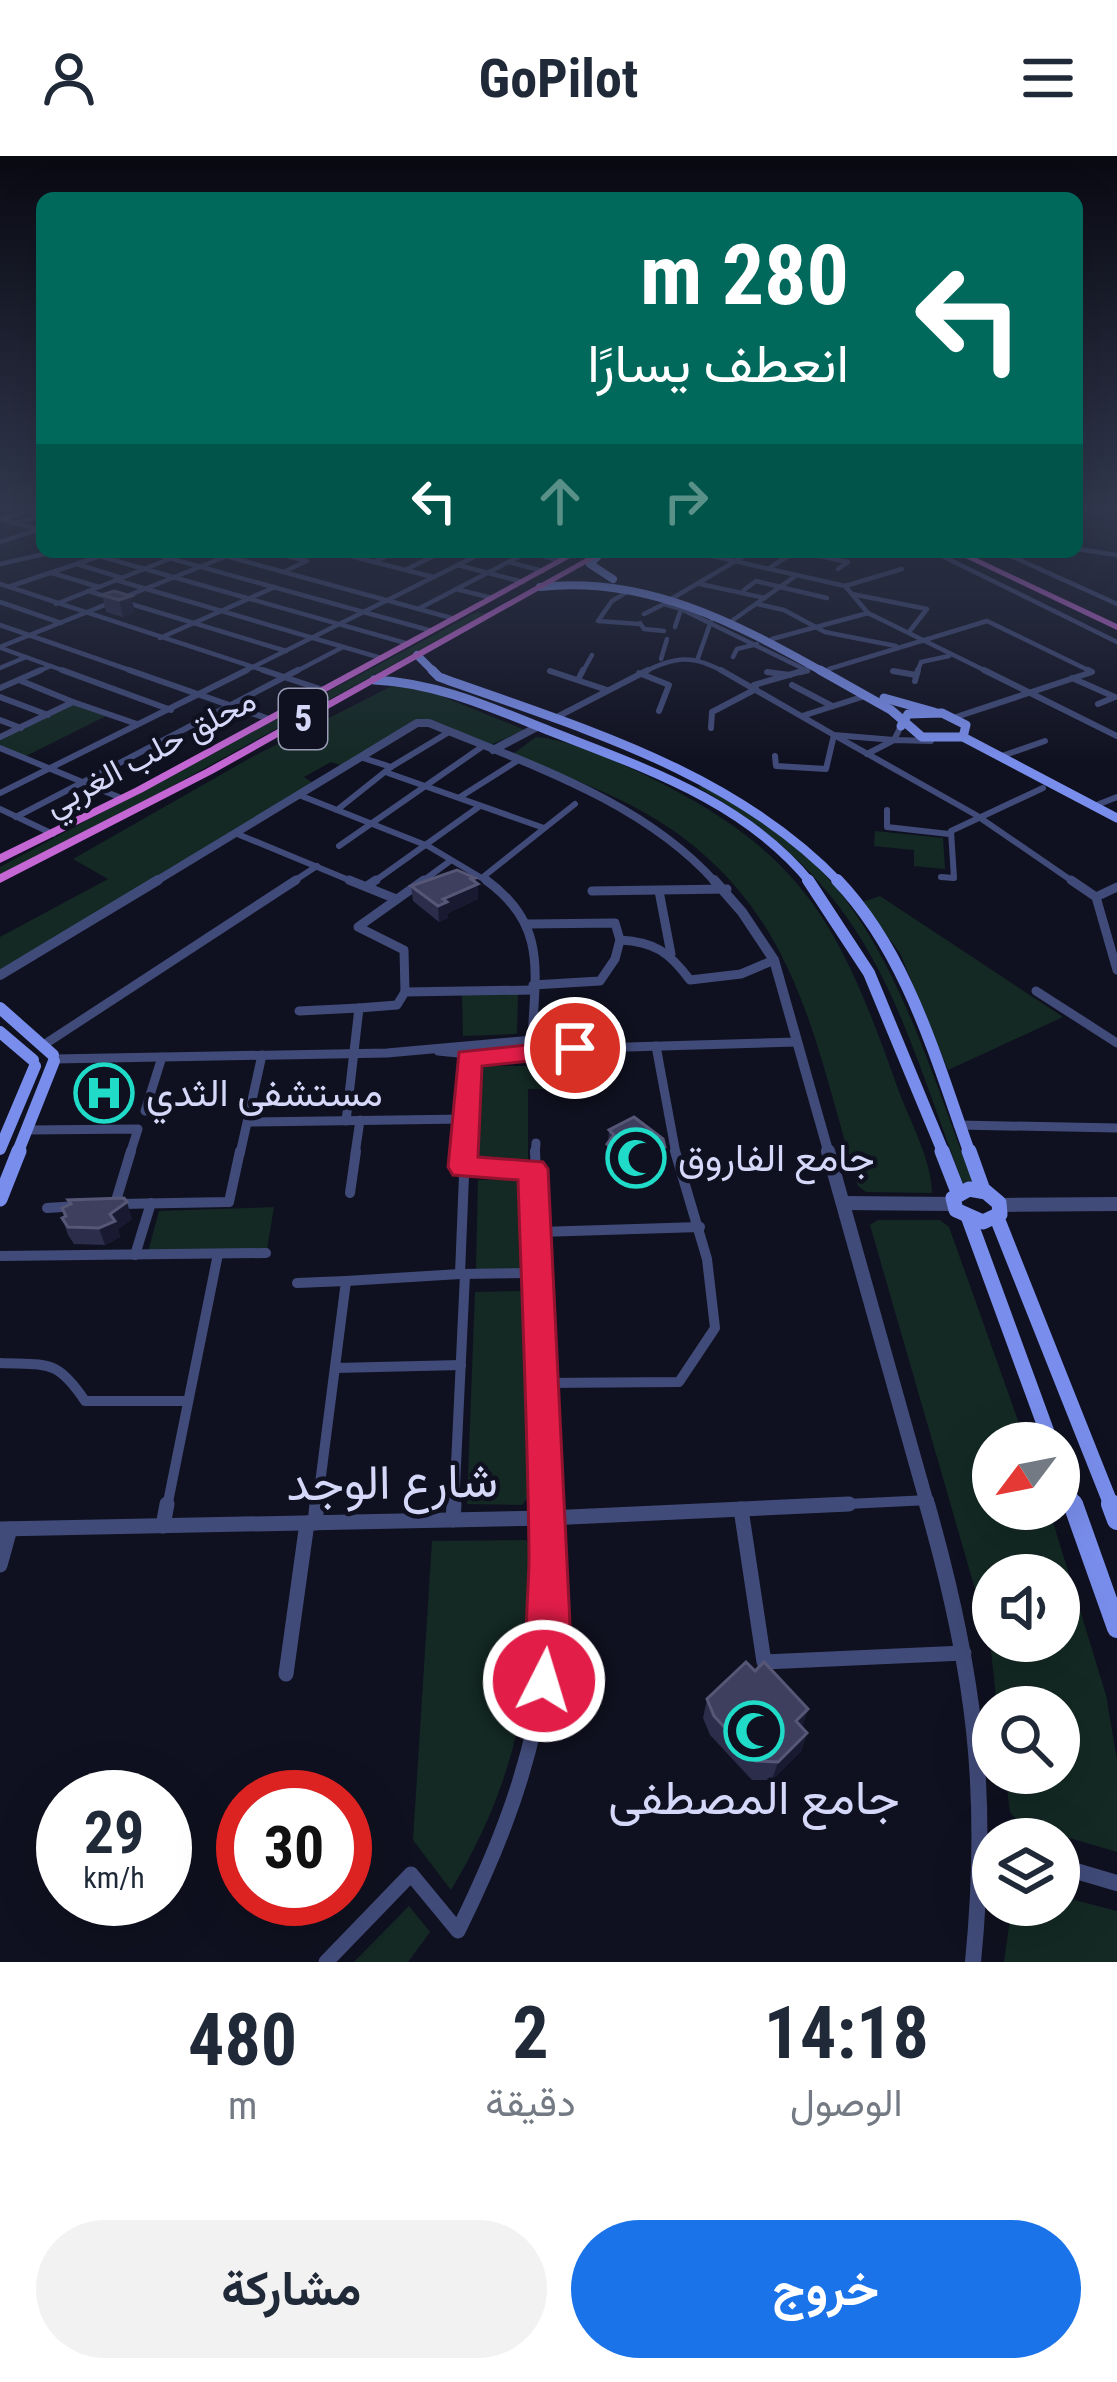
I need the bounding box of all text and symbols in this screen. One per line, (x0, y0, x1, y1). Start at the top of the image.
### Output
icon: person (36, 45, 102, 111)
icon: menu (1015, 45, 1081, 111)
text: GoPilot (479, 47, 638, 110)
text: 280 m (640, 226, 849, 325)
icon: left (891, 240, 1047, 396)
text: انعطف يسارًا (587, 332, 849, 395)
icon: left (401, 468, 467, 534)
icon: ahead (527, 468, 593, 534)
icon: right (653, 468, 719, 534)
street label: محلق حلب الغربي (38, 680, 266, 830)
road number: 5 (279, 689, 327, 749)
pin (524, 997, 626, 1099)
icon: arrive (542, 1015, 608, 1081)
hospital icon: مستشفى الثدي (73, 1062, 135, 1124)
place label: مستشفى الثدي (146, 1070, 383, 1124)
mosque icon: جامع الفاروق (605, 1127, 667, 1189)
place label: جامع الفاروق (678, 1135, 875, 1185)
north arrow (972, 1422, 1080, 1530)
map controls (972, 1422, 1080, 1926)
street label: شارع الوجد (286, 1452, 498, 1516)
button: sound (972, 1554, 1080, 1662)
position arrow (481, 1618, 607, 1744)
button: search (972, 1686, 1080, 1794)
mosque icon: جامع المصطفى (723, 1700, 785, 1762)
place label: جامع المصطفى (608, 1769, 900, 1831)
speed limit sign: 30 (216, 1770, 372, 1926)
text: 29 (84, 1797, 144, 1868)
button: layers (972, 1818, 1080, 1926)
text: km/h (83, 1860, 145, 1895)
text: 2 (512, 1991, 549, 2076)
text: 14:18 (764, 1991, 929, 2076)
text: 480 (188, 1998, 297, 2083)
text: دقيقة (485, 2080, 576, 2126)
text: الوصول (790, 2080, 903, 2126)
text: m (228, 2083, 257, 2129)
button: مشاركة (36, 2220, 547, 2358)
button: خروج (571, 2220, 1081, 2358)

